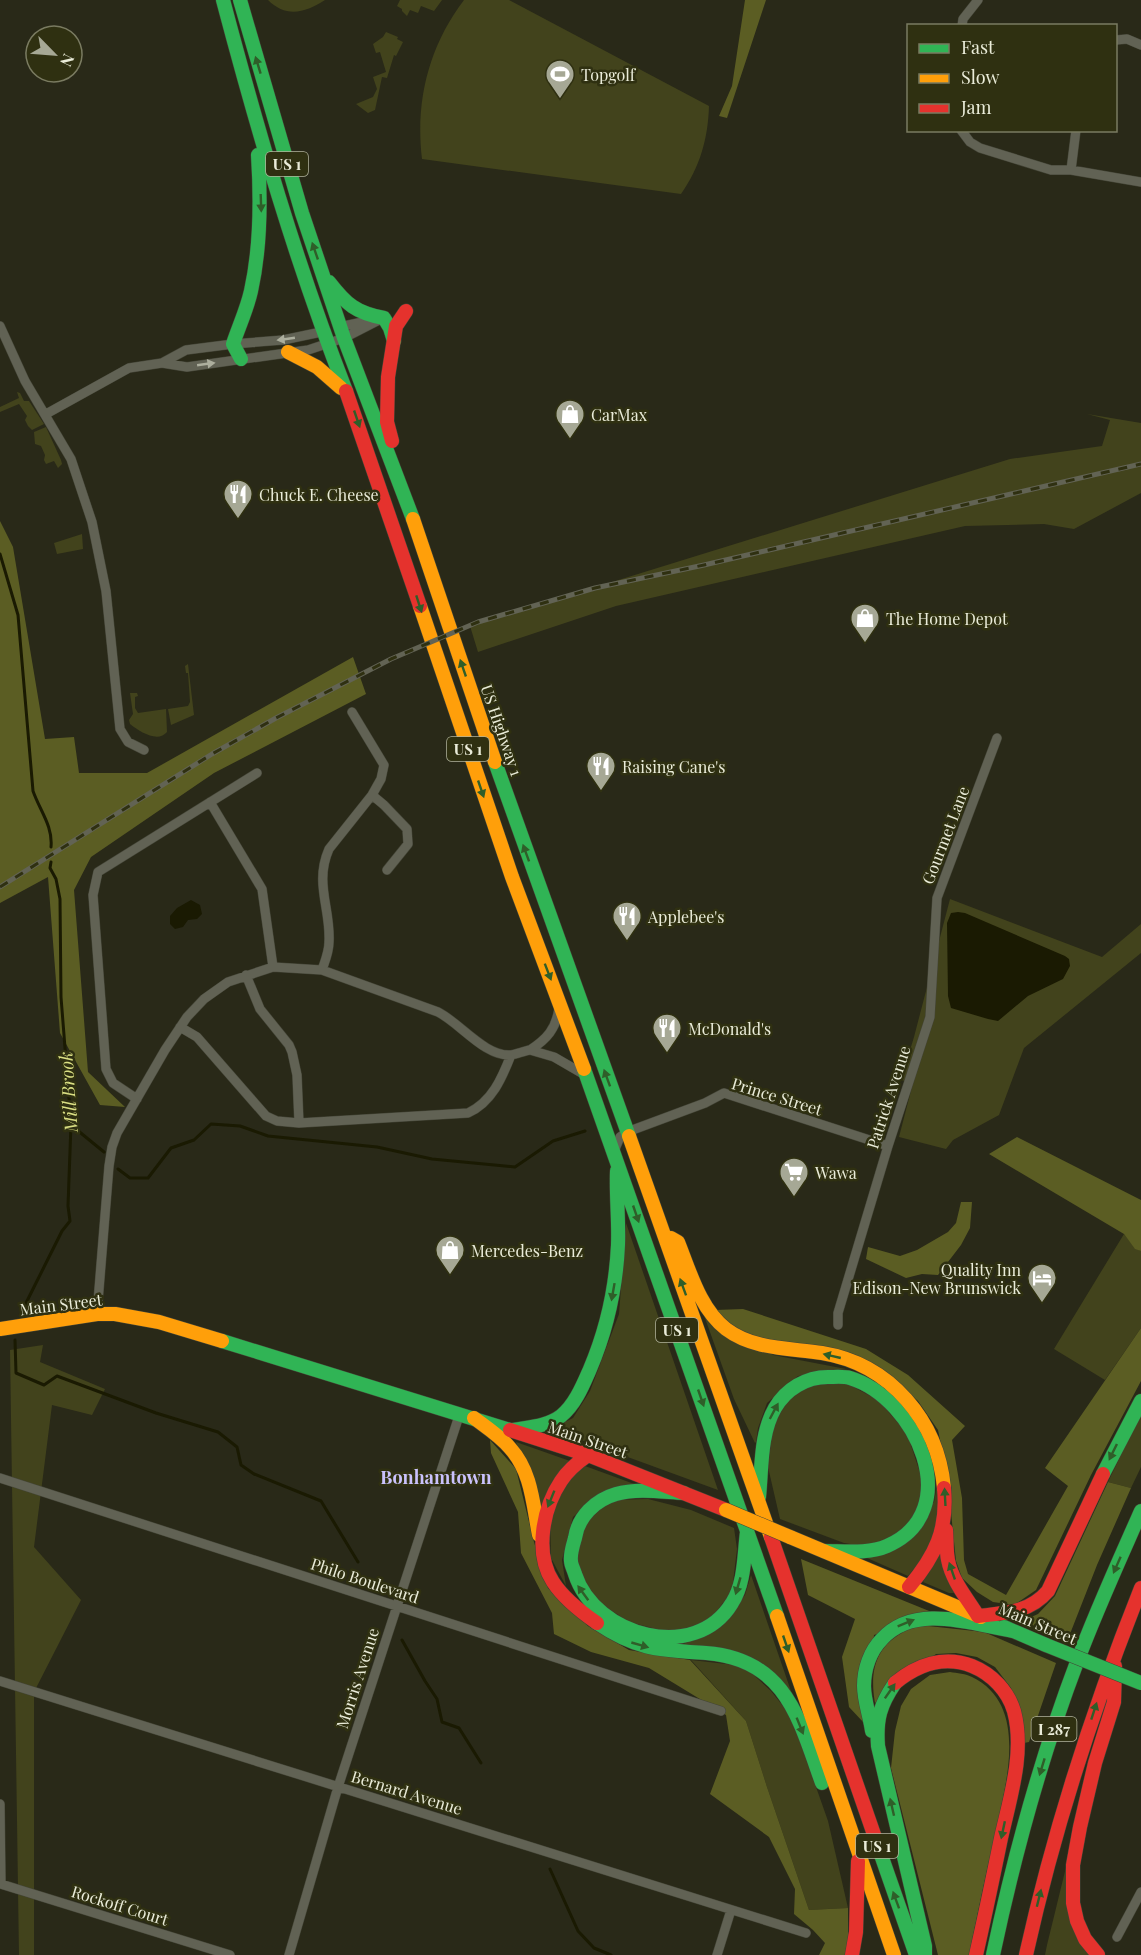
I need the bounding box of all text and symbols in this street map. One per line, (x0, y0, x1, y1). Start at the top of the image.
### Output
north arrow (24, 24, 84, 84)
legend (907, 24, 1117, 132)
text: Fast (961, 35, 995, 59)
text: N (56, 51, 80, 71)
one-way arrow (253, 56, 262, 74)
sports icon: Topgolf (544, 58, 576, 100)
place label: Topgolf (581, 64, 637, 85)
text: Slow (961, 65, 999, 89)
text: Jam (960, 95, 991, 119)
road number: US 1 (266, 152, 308, 176)
one-way arrow (256, 194, 265, 213)
one-way arrow (310, 242, 319, 260)
one-way arrow (277, 335, 296, 344)
one-way arrow (197, 360, 216, 369)
shop icon: CarMax (554, 398, 586, 440)
place label: CarMax (591, 404, 648, 425)
one-way arrow (352, 410, 362, 428)
restaurant icon: Chuck E. Cheese (222, 478, 254, 520)
place label: Chuck E. Cheese (259, 484, 379, 505)
one-way arrow (415, 595, 424, 613)
shop icon: The Home Depot (849, 602, 881, 644)
place label: The Home Depot (886, 608, 1008, 629)
one-way arrow (458, 659, 468, 677)
street label: US Highway 1 (476, 681, 528, 779)
road number: US 1 (447, 737, 489, 761)
restaurant icon: Raising Cane's (585, 750, 617, 792)
place label: Raising Cane's (622, 756, 725, 777)
one-way arrow (477, 780, 487, 798)
street label: Gourmet Lane (917, 783, 973, 887)
one-way arrow (521, 844, 531, 862)
restaurant icon: Applebee's (611, 900, 643, 942)
place label: Applebee's (647, 906, 724, 927)
one-way arrow (544, 963, 553, 981)
restaurant icon: McDonald's (651, 1012, 683, 1054)
place label: McDonald's (688, 1018, 771, 1039)
street label: Patrick Avenue (861, 1043, 915, 1151)
water label: Mill Brook (53, 1051, 83, 1134)
one-way arrow (601, 1068, 611, 1086)
street label: Prince Street (729, 1072, 825, 1120)
supermarket icon: Wawa (778, 1156, 810, 1198)
place label: Wawa (814, 1162, 857, 1183)
one-way arrow (632, 1205, 642, 1223)
shop icon: Mercedes-Benz (434, 1234, 466, 1276)
place label: Mercedes-Benz (471, 1240, 584, 1261)
place label: Quality Inn Edison-New Brunswick (852, 1259, 1021, 1298)
hotel icon: Quality Inn Edison-New Brunswick (1026, 1262, 1058, 1304)
one-way arrow (677, 1278, 687, 1296)
one-way arrow (608, 1283, 617, 1302)
street label: Main Street (19, 1288, 104, 1319)
road number: US 1 (656, 1318, 698, 1342)
one-way arrow (823, 1350, 841, 1360)
one-way arrow (696, 1389, 706, 1407)
one-way arrow (769, 1403, 779, 1420)
street label: Main Street (545, 1416, 631, 1463)
one-way arrow (1109, 1444, 1118, 1461)
district label: Bonhamtown (380, 1465, 492, 1489)
one-way arrow (940, 1487, 950, 1506)
one-way arrow (546, 1490, 556, 1508)
street label: Philo Boulevard (308, 1553, 422, 1607)
one-way arrow (1112, 1556, 1122, 1574)
one-way arrow (946, 1562, 956, 1580)
one-way arrow (733, 1577, 742, 1595)
one-way arrow (577, 1585, 589, 1601)
street label: Main Street (996, 1597, 1081, 1649)
one-way arrow (897, 1618, 915, 1628)
street label: Morris Avenue (331, 1625, 383, 1731)
one-way arrow (782, 1635, 791, 1653)
one-way arrow (631, 1641, 649, 1650)
one-way arrow (884, 1683, 896, 1699)
one-way arrow (1090, 1702, 1099, 1720)
road number: I 287 (1032, 1717, 1076, 1741)
one-way arrow (795, 1718, 805, 1736)
one-way arrow (1037, 1758, 1046, 1776)
street label: Bernard Avenue (349, 1765, 465, 1819)
one-way arrow (886, 1798, 896, 1817)
one-way arrow (998, 1821, 1007, 1840)
road number: US 1 (856, 1834, 898, 1858)
street label: Rockoff Court (69, 1880, 171, 1930)
one-way arrow (1035, 1889, 1045, 1907)
one-way arrow (891, 1891, 901, 1909)

